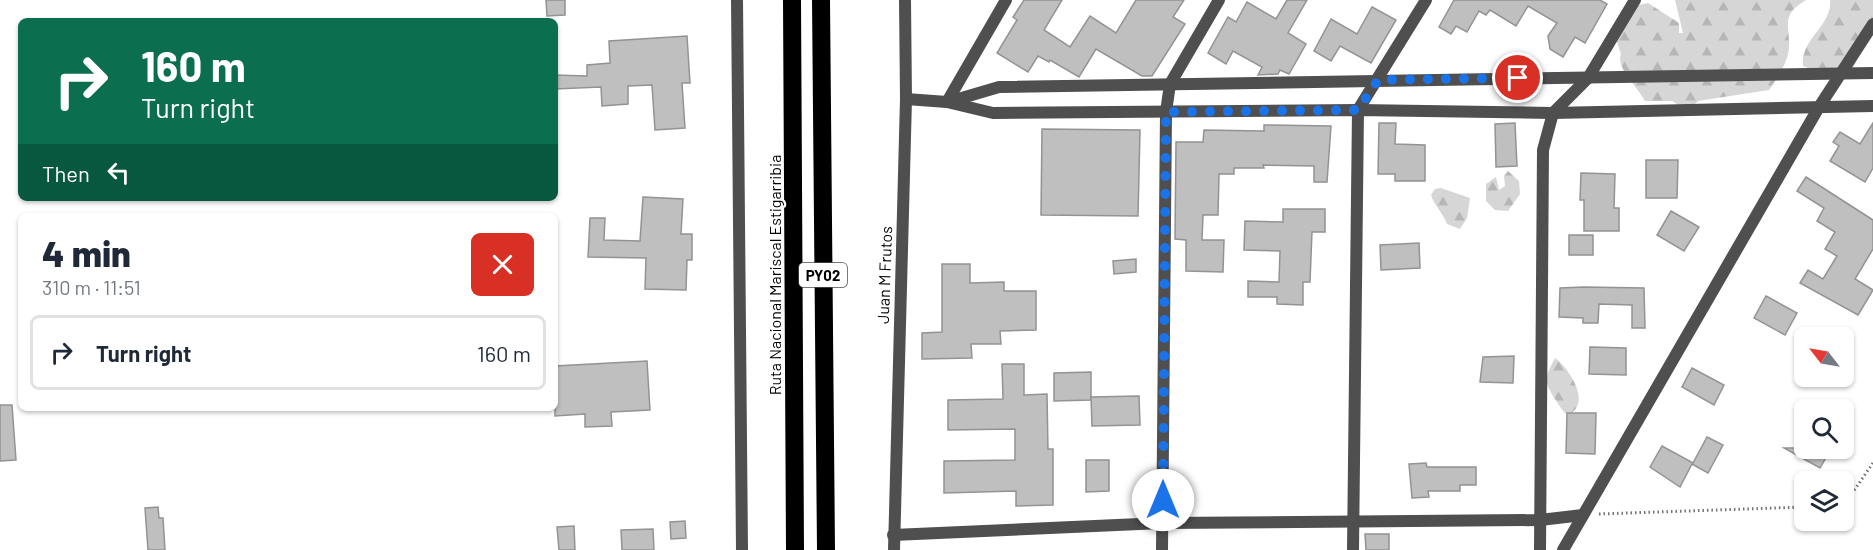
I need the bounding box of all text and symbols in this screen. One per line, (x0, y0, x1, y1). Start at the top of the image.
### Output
text: 160 m (141, 40, 246, 90)
icon: right (42, 42, 120, 120)
pin (1492, 52, 1543, 103)
icon: arrive (1501, 61, 1534, 94)
text: Turn right (141, 91, 255, 123)
street label: Ruta Nacional Mariscal Estigarribia (765, 155, 784, 395)
icon: left (102, 156, 135, 189)
text: Then (42, 160, 90, 186)
street label: Juan M Frutos (873, 226, 895, 324)
text: 4 min (42, 231, 131, 274)
button: close (471, 233, 534, 296)
road number: PY02 (799, 263, 847, 287)
text: 310 m · 11:51 (42, 275, 141, 299)
north arrow (1794, 327, 1854, 387)
map controls (1794, 327, 1854, 531)
icon: right (45, 336, 78, 369)
text: Turn right (96, 340, 191, 366)
text: 160 m (477, 340, 531, 366)
button: search (1794, 399, 1854, 459)
position arrow (1131, 468, 1195, 532)
button: layers (1794, 471, 1854, 531)

